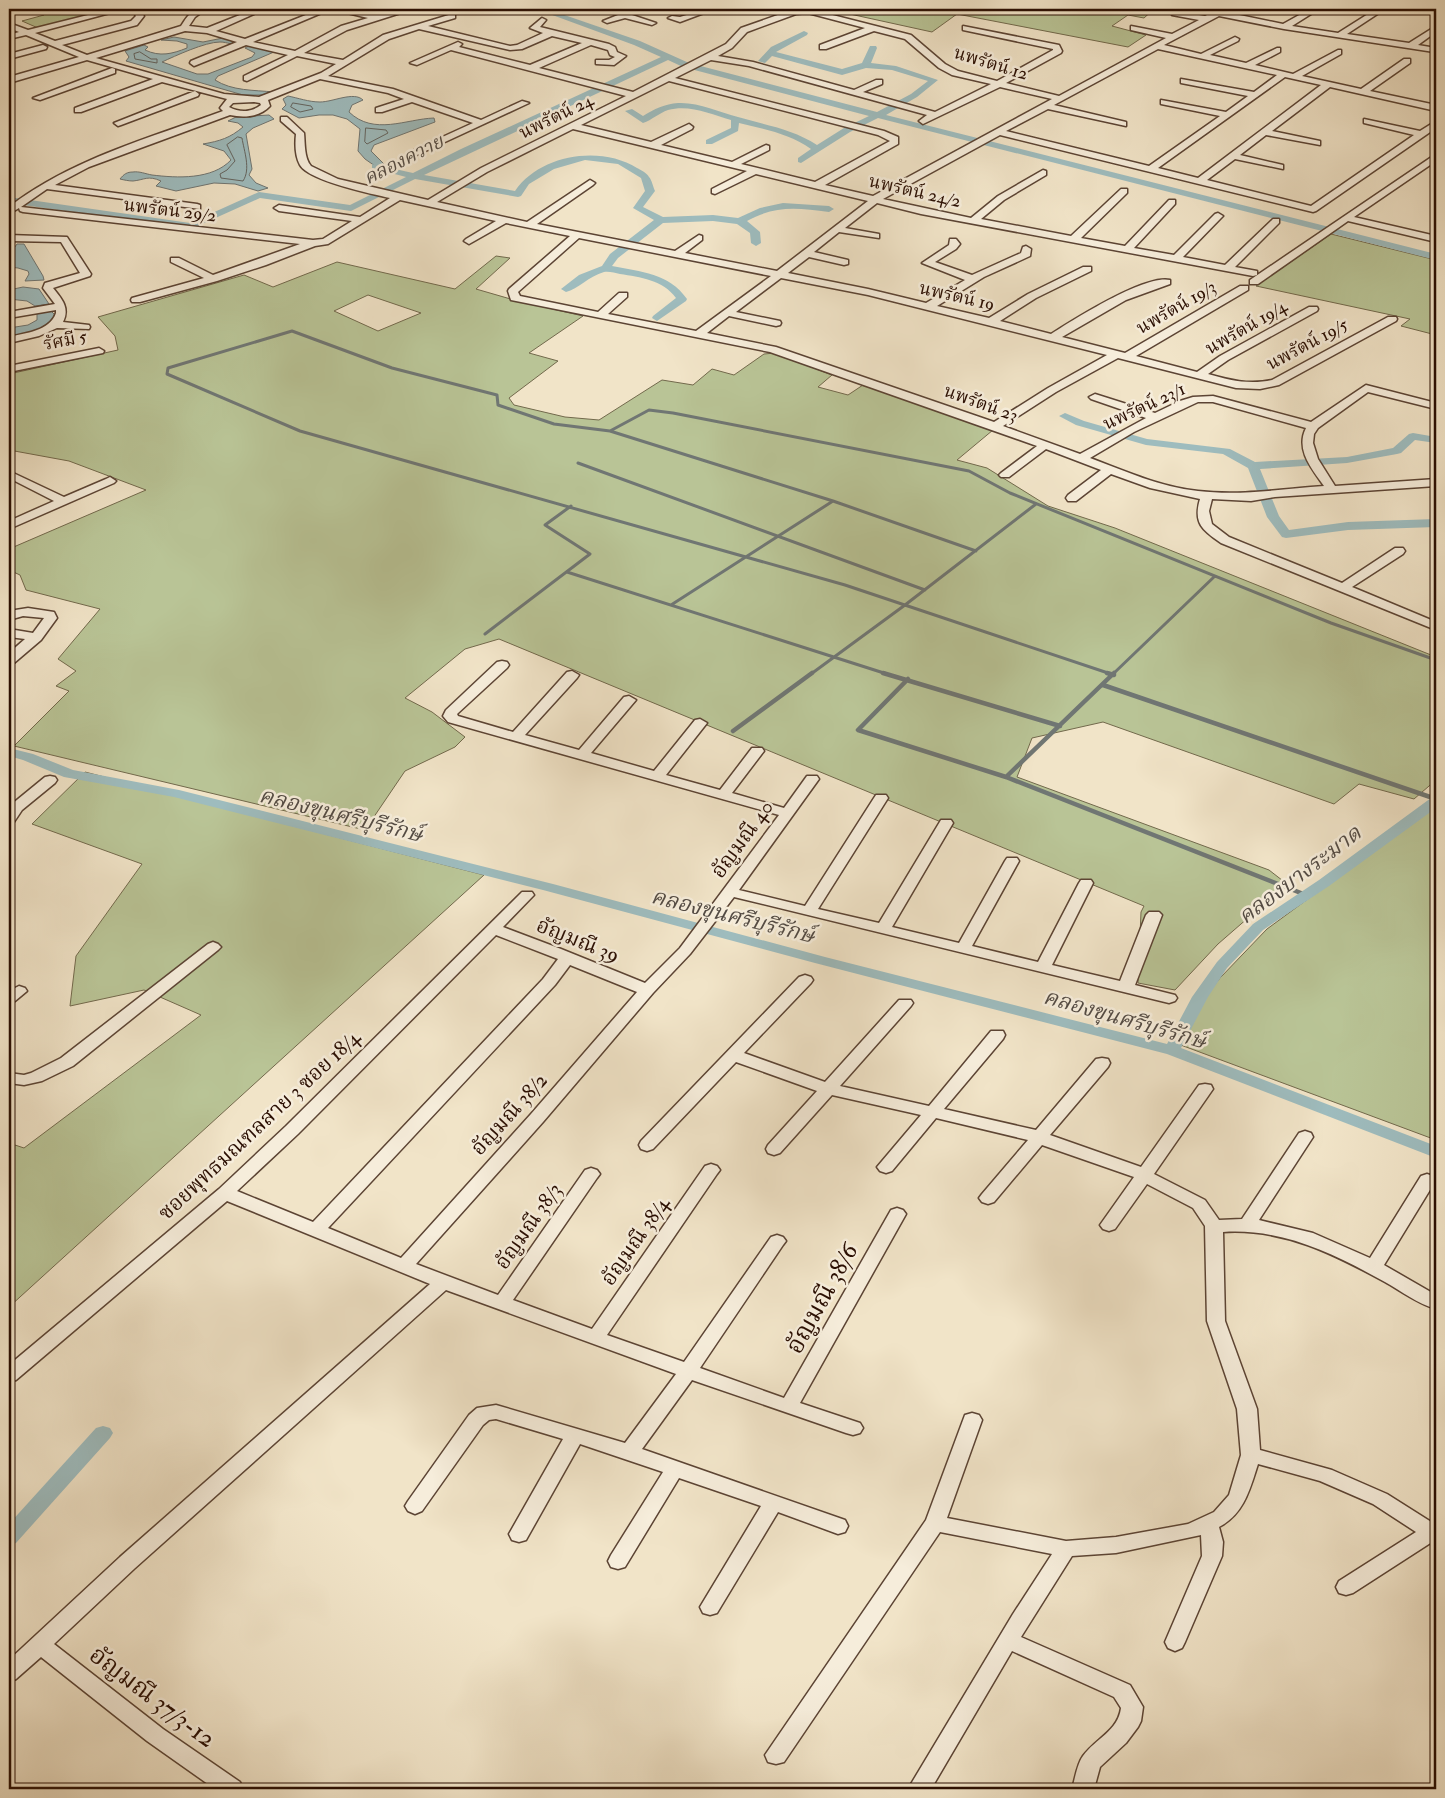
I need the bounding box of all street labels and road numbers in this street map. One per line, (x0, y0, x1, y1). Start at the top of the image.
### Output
street label: นพรัตน์ 12 (951, 41, 1031, 86)
street label: นพรัตน์ 24 (515, 88, 598, 144)
street label: นพรัตน์ 24/2 (867, 170, 963, 213)
street label: นพรัตน์ 29/2 (122, 193, 218, 228)
street label: นพรัตน์ 19/3 (1132, 275, 1220, 339)
street label: นพรัตน์ 19 (917, 277, 997, 316)
street label: นพรัตน์ 19/4 (1201, 294, 1292, 360)
street label: นพรัตน์ 19/5 (1262, 313, 1352, 376)
street label: รัศมี 5 (41, 325, 89, 356)
street label: นพรัตน์ 23/1 (1099, 377, 1189, 435)
street label: นพรัตน์ 23 (941, 379, 1021, 427)
street label: อัญมณี 40 (705, 795, 780, 884)
street label: อัญมณี 39 (532, 912, 623, 969)
street label: ซอยพุทธมณฑลสาย 3 ซอย 18/4 (153, 1023, 367, 1226)
street label: อัญมณี 38/2 (465, 1067, 554, 1161)
street label: อัญมณี 38/3 (489, 1178, 568, 1275)
street label: อัญมณี 38/4 (595, 1190, 677, 1291)
street label: อัญมณี 38/6 (779, 1237, 866, 1359)
street label: อัญมณี 37/3-12 (83, 1640, 221, 1755)

